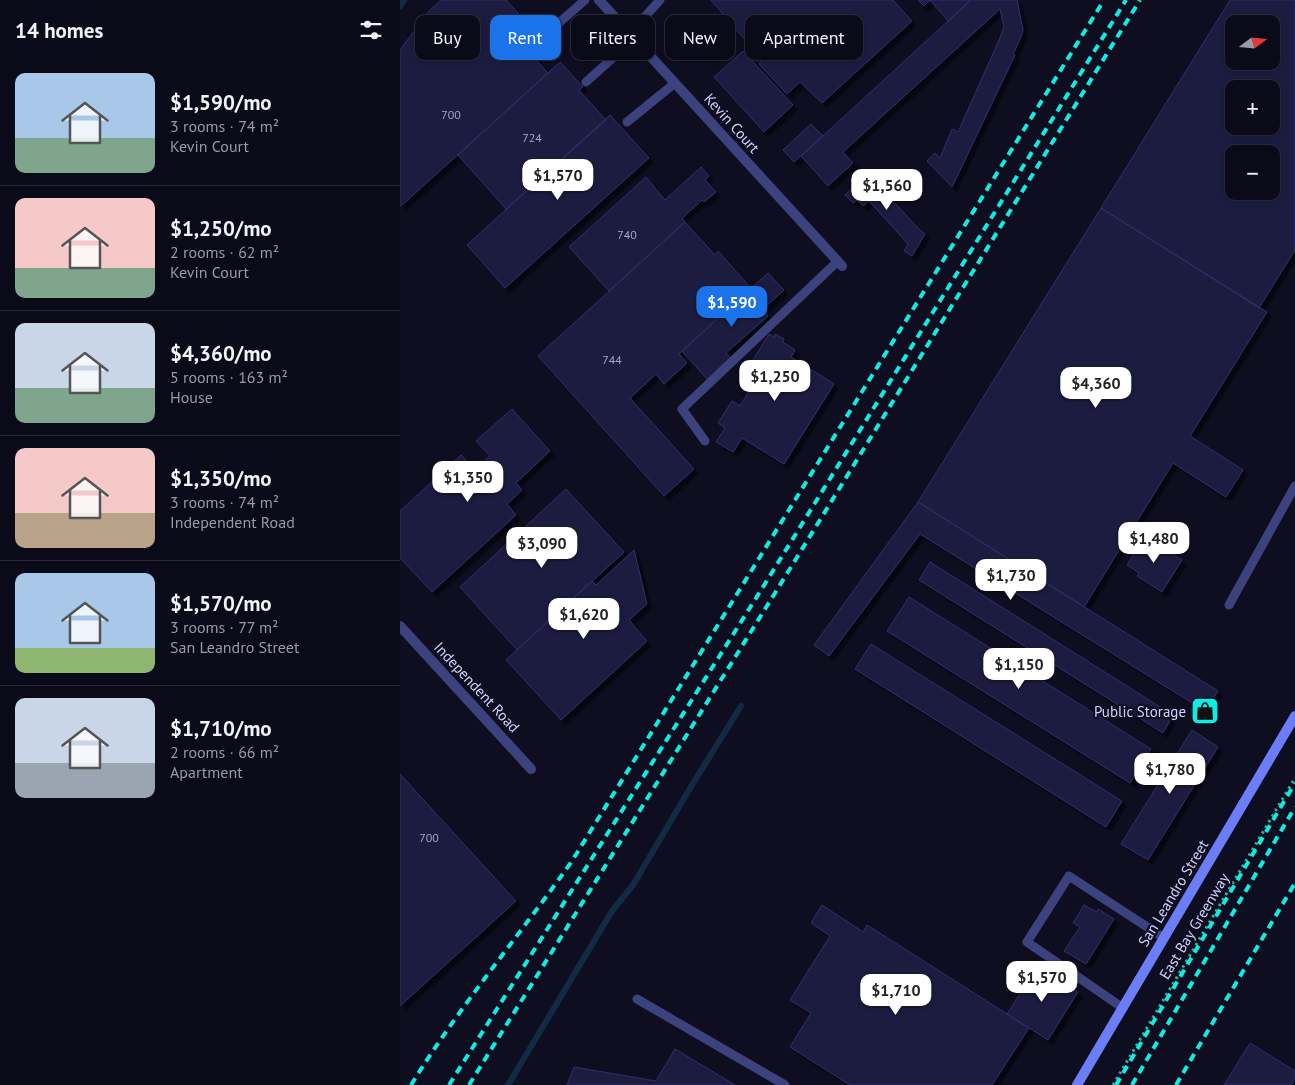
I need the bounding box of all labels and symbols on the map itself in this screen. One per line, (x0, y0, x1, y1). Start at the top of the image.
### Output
north arrow (1225, 15, 1280, 70)
street label: Kevin Court (700, 89, 764, 157)
house number: 700 (441, 107, 461, 122)
house number: 724 (522, 130, 542, 145)
pin: $1,570 (517, 158, 599, 201)
pin: $1,560 (846, 168, 928, 211)
house number: 740 (617, 227, 637, 242)
pin: $1,590 (691, 286, 773, 328)
house number: 744 (602, 352, 622, 367)
pin: $1,250 (734, 360, 816, 402)
pin: $4,360 (1055, 366, 1137, 409)
pin: $1,350 (427, 460, 509, 503)
pin: $1,480 (1113, 522, 1195, 564)
pin: $3,090 (501, 526, 583, 569)
pin: $1,730 (970, 558, 1052, 601)
pin: $1,620 (543, 598, 625, 640)
street label: Independent Road (430, 638, 524, 736)
pin: $1,150 (978, 648, 1060, 690)
shop icon: Public Storage (1190, 696, 1220, 726)
place label: Public Storage (1094, 702, 1186, 721)
pin: $1,780 (1129, 752, 1211, 795)
house number: 700 (419, 830, 439, 845)
street label: San Leandro Street (1134, 836, 1212, 950)
street label: East Bay Greenway (1155, 869, 1233, 983)
pin: $1,570 (1001, 960, 1083, 1003)
pin: $1,710 (855, 974, 937, 1016)

